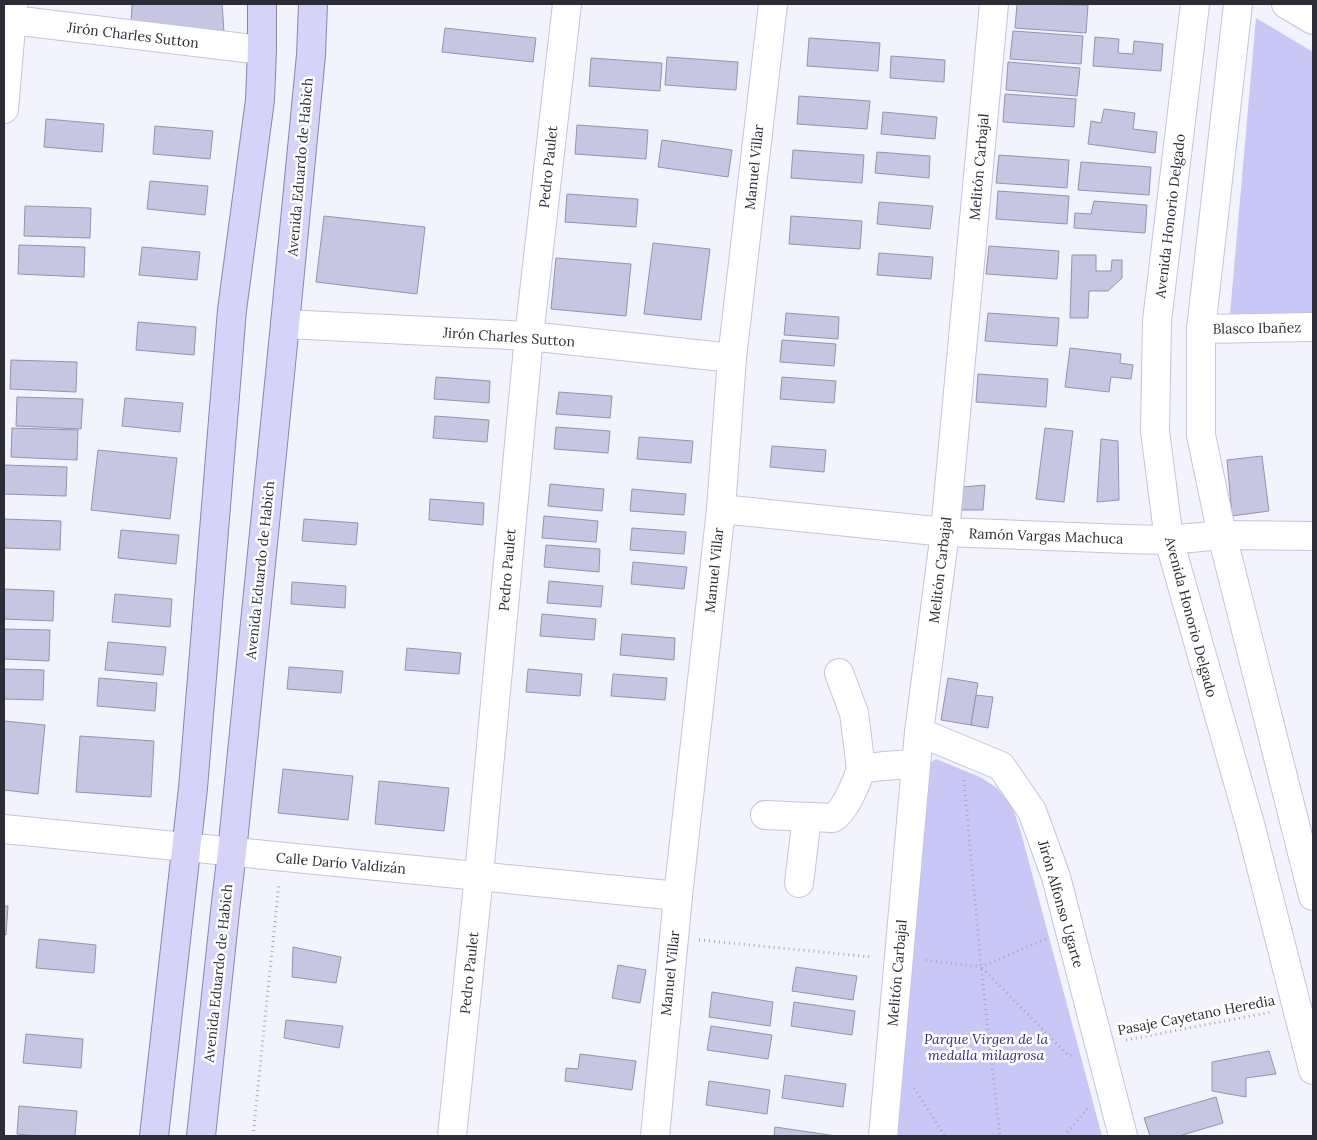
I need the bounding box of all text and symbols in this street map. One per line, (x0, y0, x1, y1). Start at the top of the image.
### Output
street label: Jirón Charles Sutton (65, 18, 200, 52)
street label: Avenida Eduardo de Habich (283, 77, 317, 258)
street label: Melitón Carbajal (965, 113, 993, 221)
street label: Manuel Villar (741, 123, 767, 211)
street label: Pedro Paulet (535, 124, 561, 209)
street label: Avenida Honorio Delgado (1151, 133, 1189, 300)
street label: Blasco Ibañez (1213, 318, 1301, 338)
street label: Jirón Charles Sutton (441, 323, 576, 351)
street label: Avenida Eduardo de Habich (242, 480, 278, 661)
street label: Melitón Carbajal (925, 516, 955, 624)
street label: Ramón Vargas Machuca (968, 524, 1124, 548)
street label: Manuel Villar (701, 526, 727, 614)
street label: Pedro Paulet (494, 527, 520, 612)
street label: Avenida Honorio Delgado (1161, 534, 1221, 699)
street label: Jirón Alfonso Ugarte (1034, 837, 1088, 970)
street label: Calle Darío Valdizán (275, 848, 407, 878)
street label: Avenida Eduardo de Habich (200, 883, 236, 1064)
street label: Melitón Carbajal (883, 919, 911, 1027)
street label: Manuel Villar (657, 929, 683, 1017)
street label: Pedro Paulet (456, 930, 482, 1015)
street label: Pasaje Cayetano Heredia (1116, 991, 1276, 1039)
park label: Parque Virgen de la medalla milagrosa (924, 1030, 1048, 1064)

